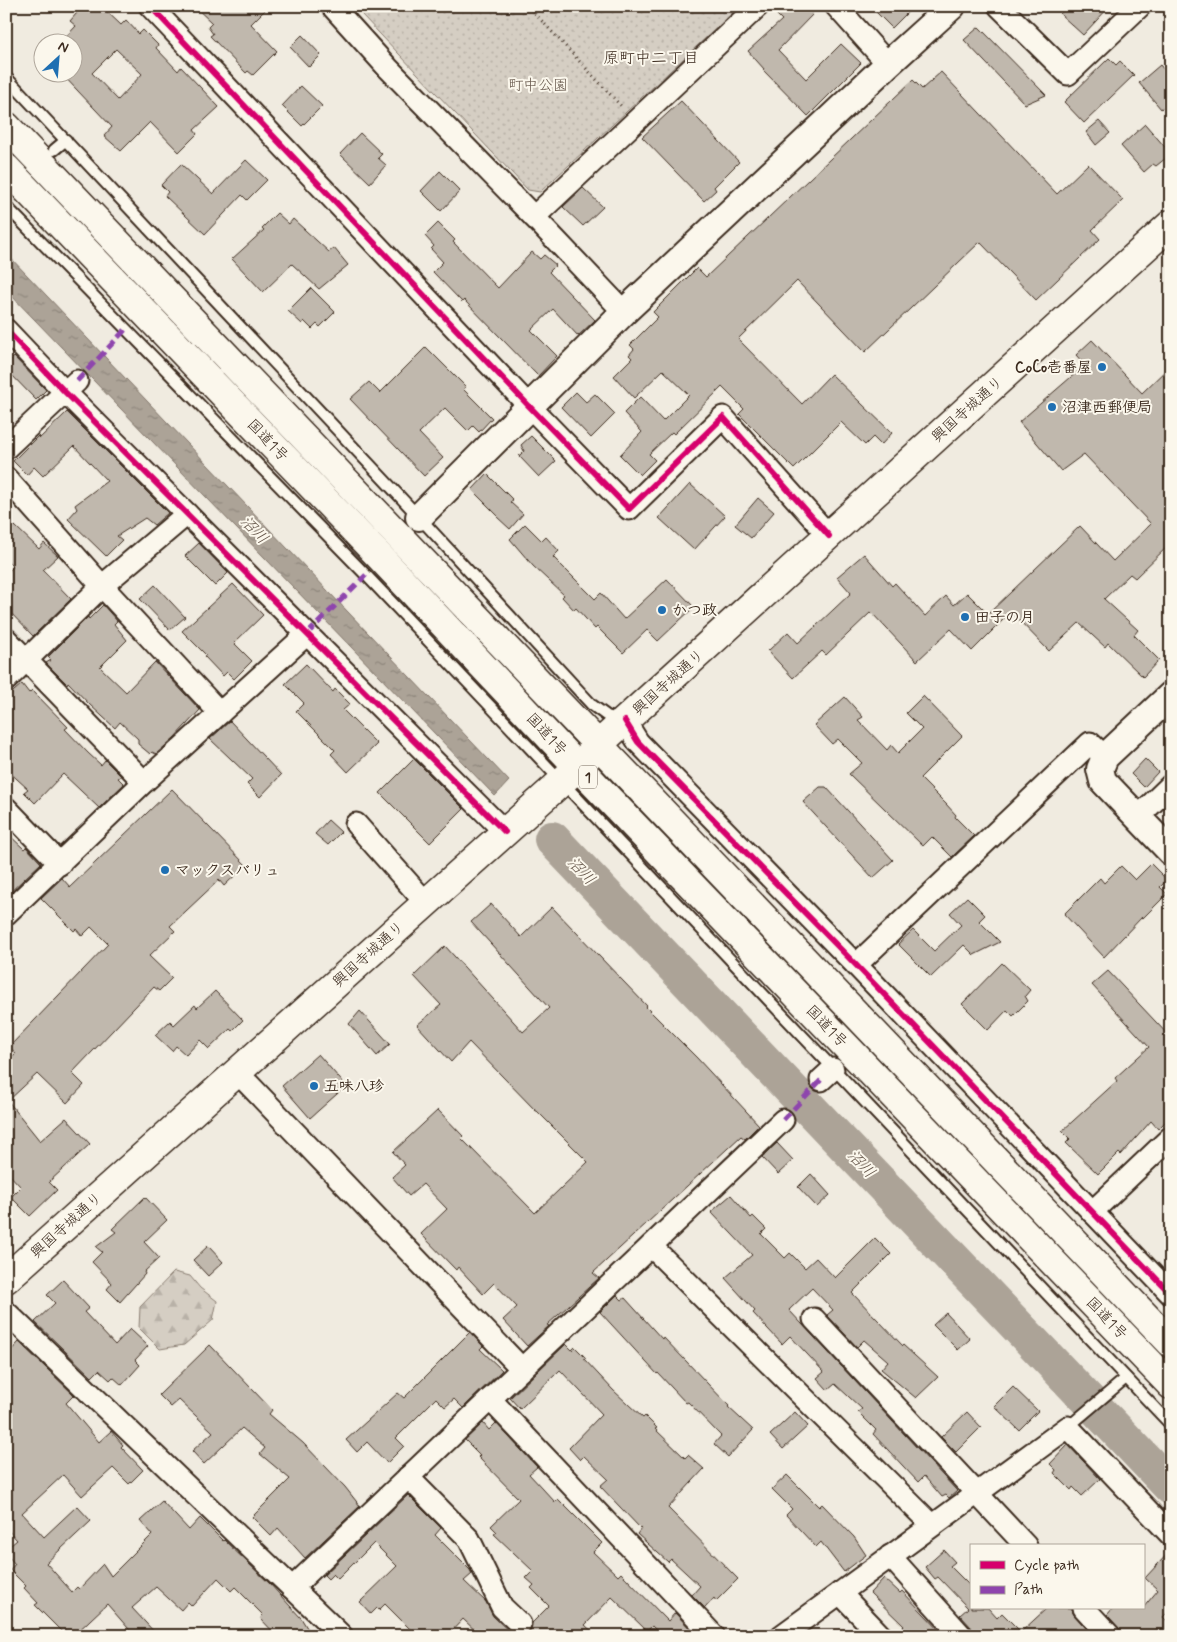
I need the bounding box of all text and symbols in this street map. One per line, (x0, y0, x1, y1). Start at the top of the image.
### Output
north arrow (32, 32, 82, 82)
text: N (55, 37, 71, 57)
district label: 原町中二丁目 (603, 48, 699, 69)
park label: 町中公園 (508, 76, 568, 96)
place label: CoCo壱番屋 (1015, 358, 1092, 378)
marker: CoCo壱番屋 (1096, 361, 1108, 373)
street label: 興国寺城通り (928, 372, 1008, 447)
place label: 沼津西郵便局 (1062, 398, 1152, 418)
marker: 沼津西郵便局 (1046, 401, 1058, 413)
street label: 国道1号 (242, 415, 292, 466)
water label: 沼川 (235, 511, 273, 549)
place label: かつ政 (672, 601, 717, 621)
marker: かつ政 (656, 604, 668, 616)
place label: 田子の月 (975, 608, 1035, 628)
marker: 田子の月 (959, 611, 971, 623)
street label: 興国寺城通り (629, 645, 709, 720)
street label: 国道1号 (521, 709, 571, 760)
road number: 1 (579, 766, 597, 789)
water label: 沼川 (562, 852, 600, 890)
place label: マックスバリュ (175, 861, 280, 881)
marker: マックスバリュ (159, 864, 171, 876)
street label: 興国寺城通り (329, 917, 409, 992)
street label: 国道1号 (801, 1001, 851, 1052)
place label: 五味八珍 (324, 1077, 384, 1097)
marker: 五味八珍 (308, 1080, 320, 1092)
water label: 沼川 (842, 1145, 880, 1183)
street label: 興国寺城通り (27, 1188, 107, 1263)
street label: 国道1号 (1081, 1293, 1131, 1344)
legend (970, 1544, 1144, 1610)
text: Cycle path (1014, 1556, 1079, 1576)
text: Path (1014, 1580, 1043, 1600)

